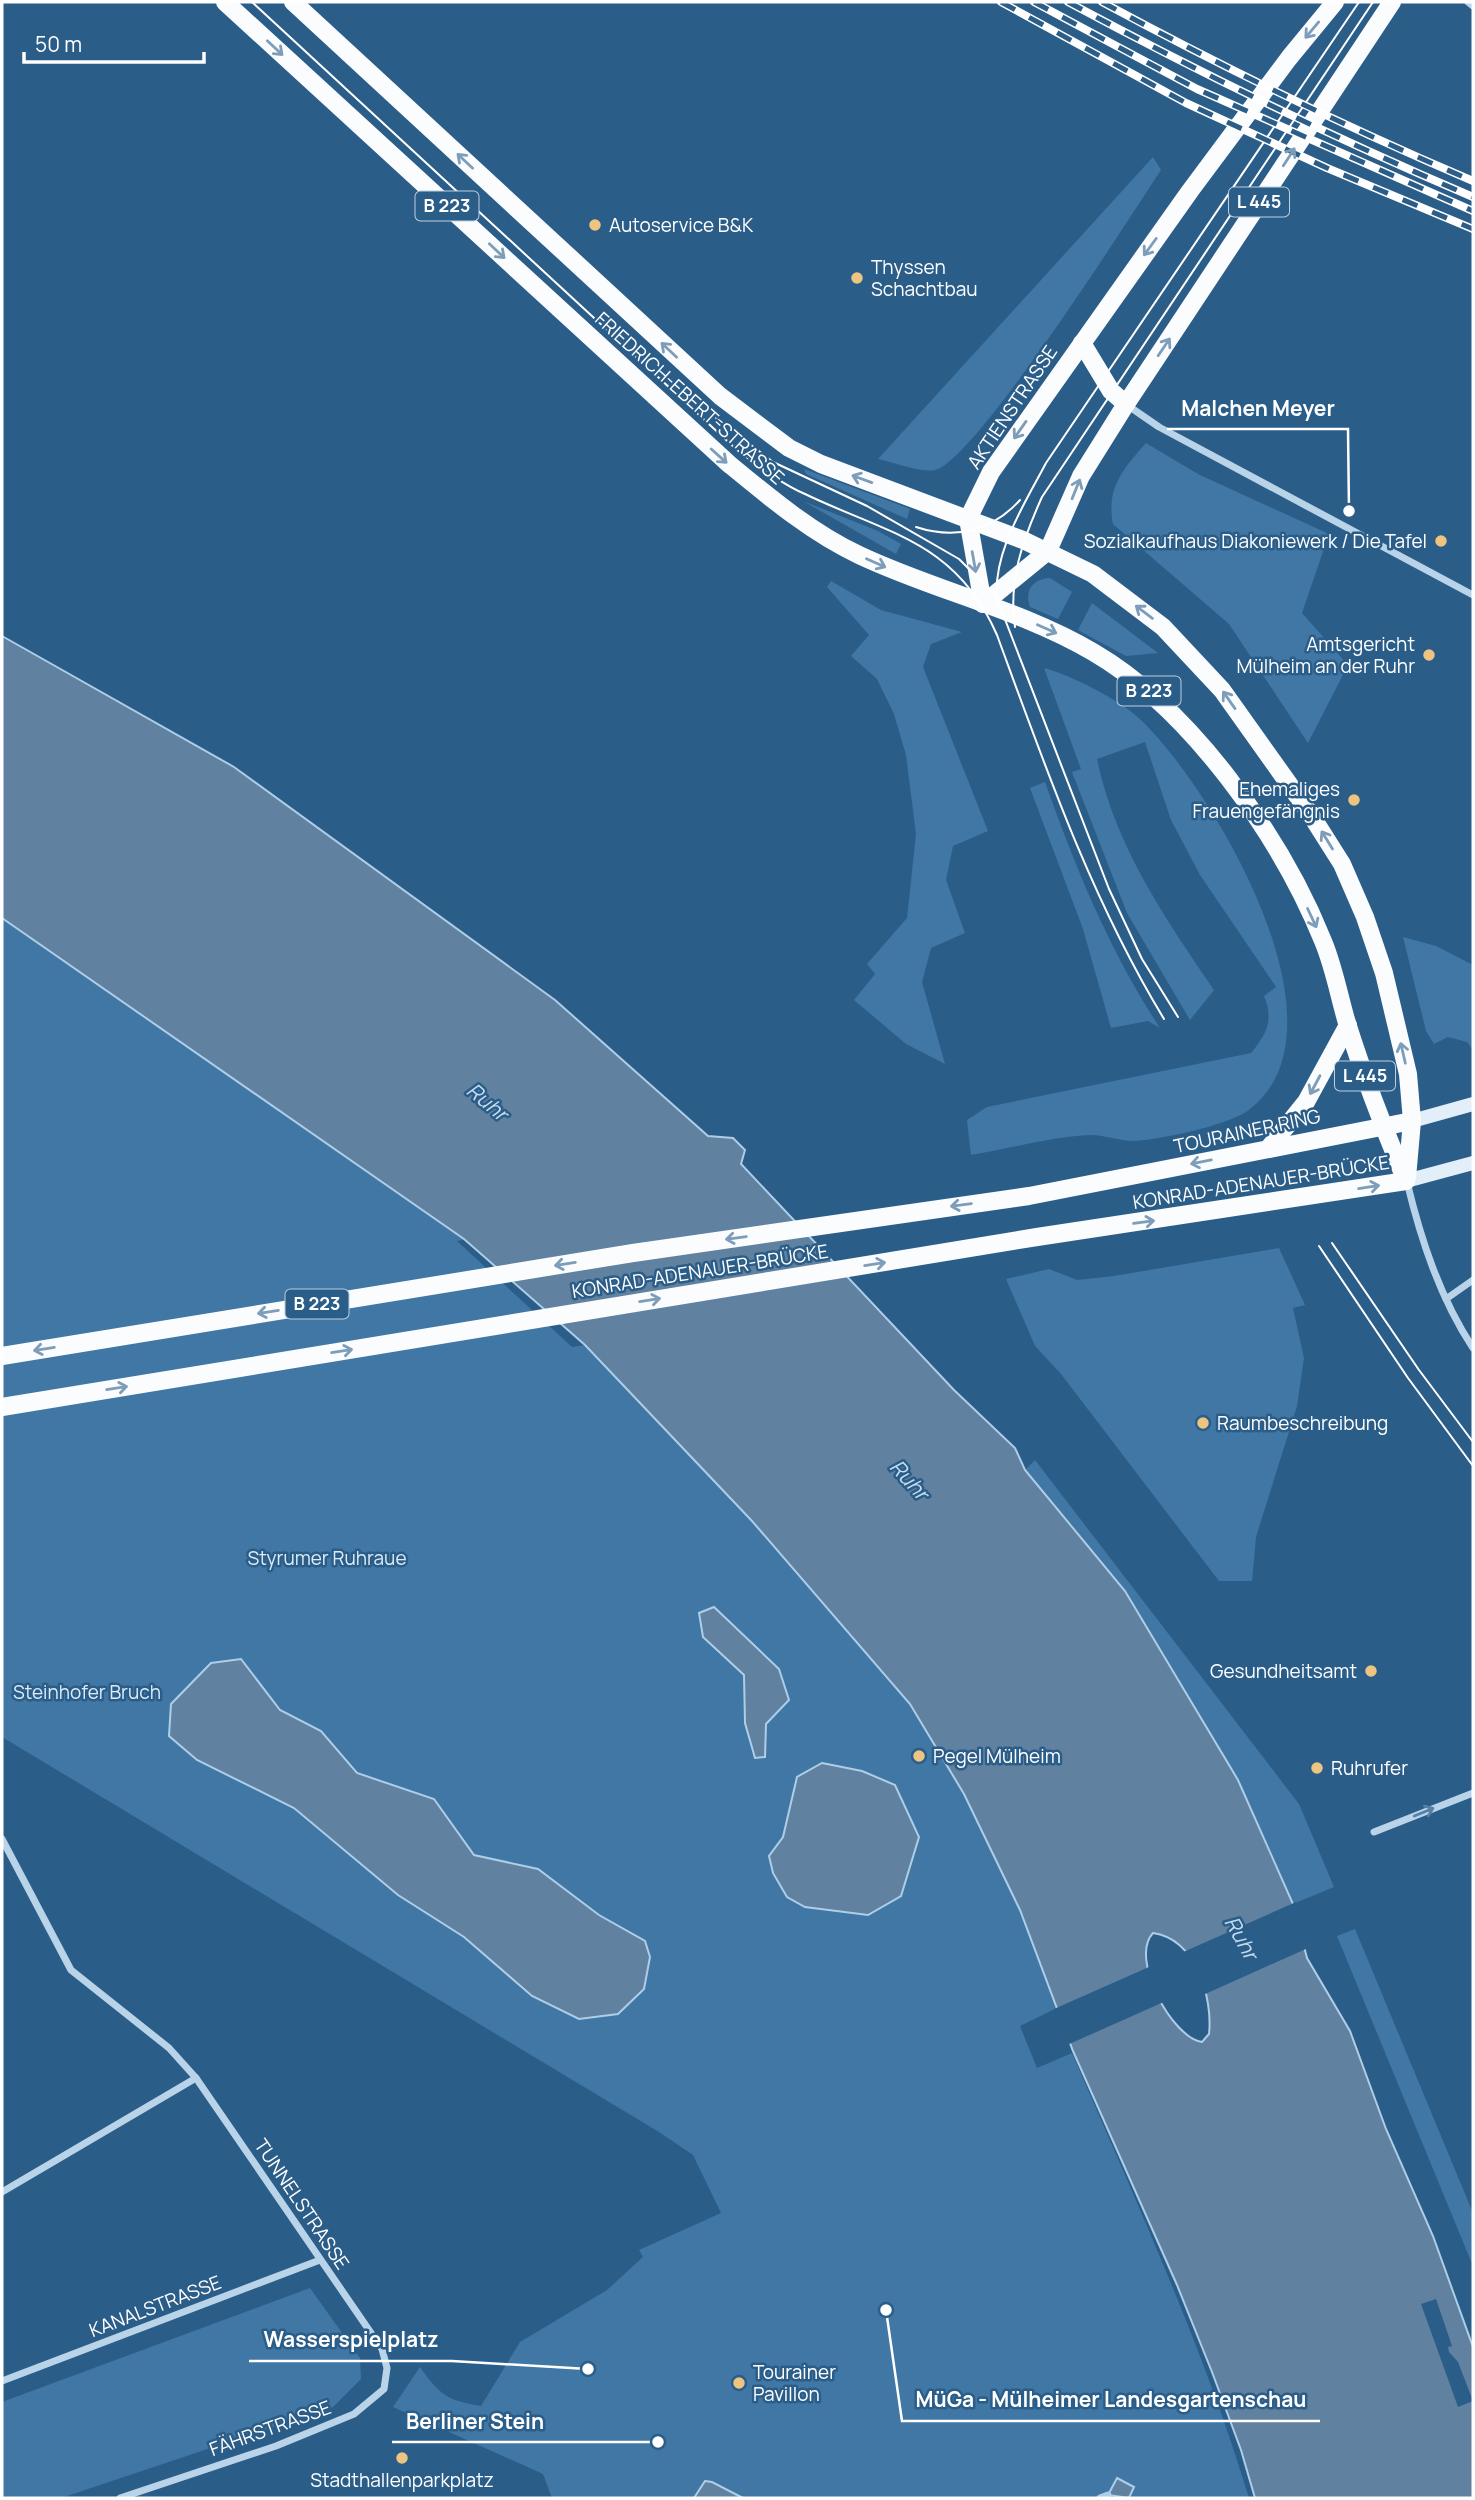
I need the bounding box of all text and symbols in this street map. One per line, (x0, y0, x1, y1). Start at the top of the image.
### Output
one-way arrow (1304, 20, 1320, 38)
scale bar (24, 21, 205, 65)
text: 50 m (35, 30, 82, 58)
one-way arrow (266, 40, 283, 57)
one-way arrow (1281, 148, 1296, 167)
one-way arrow (457, 153, 474, 170)
road number: L 445 (1229, 188, 1289, 216)
road number: B 223 (416, 191, 478, 220)
place label: Autoservice B&K (609, 212, 754, 238)
marker: Autoservice B&K (587, 217, 603, 233)
one-way arrow (1143, 237, 1158, 256)
one-way arrow (488, 243, 505, 260)
place label: Thyssen Schachtbau (871, 254, 978, 302)
marker: Thyssen Schachtbau (849, 270, 865, 286)
street label: FRIEDRICH-EBERT-STRASSE (590, 306, 790, 490)
one-way arrow (1157, 338, 1171, 357)
street label: AKTIENSTRASSE (961, 340, 1063, 474)
one-way arrow (661, 341, 678, 358)
callout: Malchen Meyer (1167, 387, 1348, 429)
text: Malchen Meyer (1181, 394, 1335, 422)
one-way arrow (1013, 420, 1027, 439)
one-way arrow (710, 448, 728, 464)
one-way arrow (852, 472, 874, 485)
one-way arrow (1070, 479, 1083, 500)
place label: Sozialkaufhaus Diakoniewerk / Die Tafel (1084, 528, 1427, 554)
marker: Sozialkaufhaus Diakoniewerk / Die Tafel (1433, 533, 1449, 549)
one-way arrow (968, 550, 982, 573)
one-way arrow (865, 557, 886, 570)
one-way arrow (1135, 604, 1153, 619)
one-way arrow (1036, 623, 1057, 636)
place label: Amtsgericht Mülheim an der Ruhr (1237, 631, 1415, 679)
marker: Amtsgericht Mülheim an der Ruhr (1421, 647, 1437, 663)
road number: B 223 (1118, 676, 1180, 706)
one-way arrow (1222, 691, 1236, 710)
place label: Ehemaliges Frauengefängnis (1192, 776, 1340, 824)
marker: Ehemaliges Frauengefängnis (1346, 792, 1362, 808)
one-way arrow (1319, 831, 1333, 851)
one-way arrow (1306, 907, 1319, 928)
one-way arrow (1396, 1042, 1409, 1065)
road number: L 445 (1335, 1062, 1395, 1091)
one-way arrow (1308, 1074, 1321, 1095)
water label: Ruhr (461, 1076, 516, 1128)
street label: TOURAINER RING (1171, 1103, 1323, 1159)
street label: KONRAD-ADENAUER-BRÜCKE (1131, 1149, 1391, 1215)
one-way arrow (1190, 1156, 1213, 1170)
one-way arrow (1357, 1180, 1379, 1193)
one-way arrow (951, 1199, 973, 1212)
one-way arrow (1132, 1215, 1155, 1228)
one-way arrow (725, 1232, 748, 1245)
street label: KONRAD-ADENAUER-BRÜCKE (570, 1238, 830, 1304)
one-way arrow (863, 1257, 886, 1270)
one-way arrow (554, 1258, 577, 1271)
road number: B 223 (286, 1289, 348, 1318)
one-way arrow (639, 1293, 661, 1306)
one-way arrow (257, 1306, 280, 1319)
one-way arrow (33, 1343, 56, 1356)
one-way arrow (330, 1344, 353, 1357)
one-way arrow (106, 1381, 128, 1394)
place label: Raumbeschreibung (1217, 1410, 1388, 1436)
marker: Raumbeschreibung (1195, 1415, 1211, 1431)
water label: Ruhr (884, 1453, 937, 1508)
park label: Styrumer Ruhraue (248, 1545, 406, 1571)
place label: Gesundheitsamt (1210, 1658, 1357, 1684)
marker: Gesundheitsamt (1363, 1663, 1379, 1679)
park label: Steinhofer Bruch (13, 1679, 161, 1705)
place label: Pegel Mülheim (933, 1743, 1061, 1769)
marker: Pegel Mülheim (911, 1748, 927, 1764)
place label: Ruhrufer (1331, 1755, 1408, 1781)
marker: Ruhrufer (1309, 1760, 1325, 1776)
one-way arrow (1412, 1805, 1434, 1818)
water label: Ruhr (1219, 1911, 1266, 1966)
street label: TUNNELSTRASSE (249, 2134, 355, 2274)
street label: KANALSTRASSE (85, 2269, 225, 2343)
callout: Wasserspielplatz (249, 2319, 452, 2361)
text: Wasserspielplatz (264, 2325, 438, 2353)
place label: Tourainer Pavillon (753, 2359, 836, 2407)
marker: Tourainer Pavillon (731, 2375, 747, 2391)
callout: MüGa - Mülheimer Landesgartenschau (902, 2379, 1320, 2421)
text: MüGa - Mülheimer Landesgartenschau (916, 2385, 1306, 2413)
street label: FÄHRSTRASSE (206, 2394, 334, 2462)
callout: Berliner Stein (392, 2400, 558, 2442)
text: Berliner Stein (406, 2407, 544, 2435)
marker: Stadthallenparkplatz (394, 2450, 410, 2466)
place label: Stadthallenparkplatz (310, 2467, 494, 2493)

